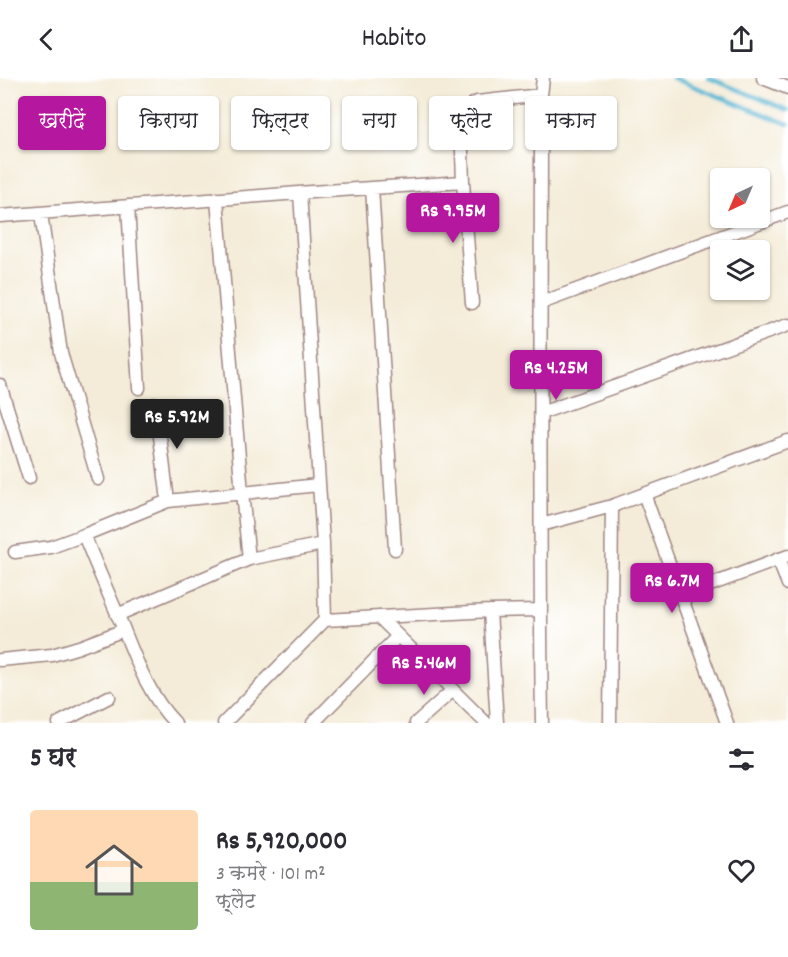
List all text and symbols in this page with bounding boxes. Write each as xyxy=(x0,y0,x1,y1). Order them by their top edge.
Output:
text: Habito xyxy=(361,20,427,59)
icon: back xyxy=(30,23,63,56)
icon: share xyxy=(725,23,758,56)
chip: खरीदें xyxy=(18,96,106,150)
chip: किराया xyxy=(118,96,219,150)
chip: फ़िल्टर xyxy=(231,96,330,150)
chip: नया xyxy=(342,96,417,150)
chip: फ़्लैट xyxy=(429,96,513,150)
chip: मकान xyxy=(525,96,617,150)
north arrow xyxy=(710,168,770,228)
map controls xyxy=(710,168,770,300)
pin: Rs 9.95M xyxy=(391,193,515,244)
text: Rs 9.95M xyxy=(420,198,486,226)
button: layers xyxy=(710,240,770,300)
pin: Rs 4.25M xyxy=(494,350,618,401)
text: Rs 4.25M xyxy=(524,355,588,383)
pin: Rs 5.92M xyxy=(115,399,239,450)
text: Rs 5.92M xyxy=(145,404,209,432)
pin: Rs 6.7M xyxy=(617,563,727,614)
text: Rs 6.7M xyxy=(644,568,700,596)
pin: Rs 5.46M xyxy=(362,645,486,696)
text: Rs 5.46M xyxy=(391,650,457,678)
text: 5 घर xyxy=(30,741,76,778)
icon: filters xyxy=(725,743,758,776)
text: Rs 5,920,000 xyxy=(216,824,347,861)
icon: home xyxy=(78,834,150,906)
icon: heart xyxy=(725,854,758,887)
text: 3 कमरे · 101 m² xyxy=(216,861,325,889)
text: फ़्लैट xyxy=(216,889,256,917)

